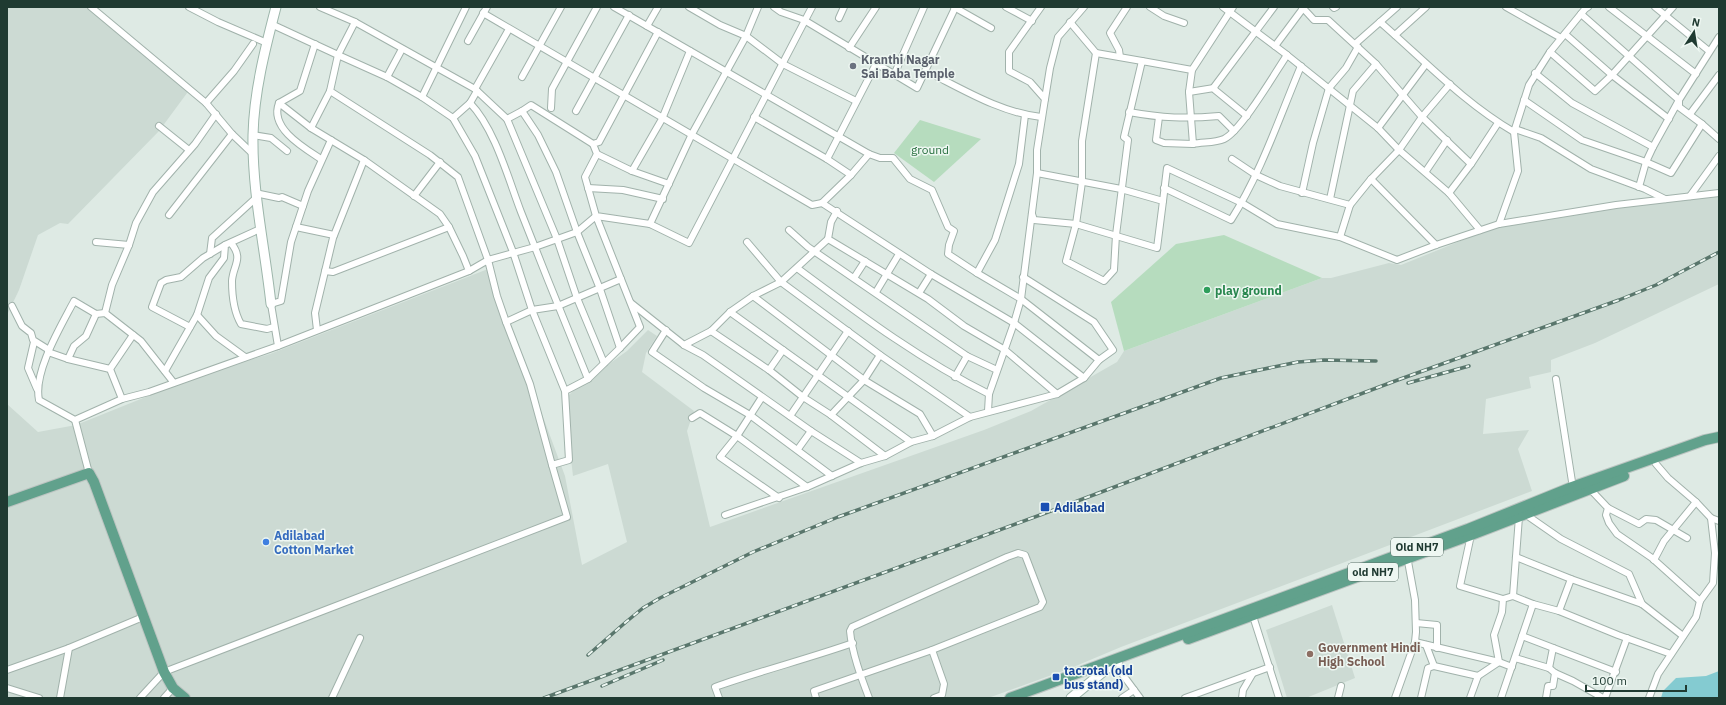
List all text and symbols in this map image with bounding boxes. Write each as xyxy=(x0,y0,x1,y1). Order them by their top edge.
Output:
north arrow xyxy=(1674,12,1714,52)
text: N xyxy=(1691,15,1701,30)
place label: Kranthi Nagar Sai Baba Temple xyxy=(861,52,955,81)
marker: Kranthi Nagar Sai Baba Temple xyxy=(848,61,858,71)
park label: ground xyxy=(911,142,949,157)
place label: play ground xyxy=(1215,283,1282,298)
marker: play ground xyxy=(1202,285,1212,295)
place label: Adilabad xyxy=(1054,500,1105,515)
marker: Adilabad xyxy=(1039,501,1051,513)
place label: Adilabad Cotton Market xyxy=(274,528,354,557)
marker: Adilabad Cotton Market xyxy=(261,537,271,547)
road number: Old NH7 xyxy=(1391,538,1443,556)
road number: old NH7 xyxy=(1348,563,1398,581)
place label: Government Hindi High School xyxy=(1318,640,1420,669)
marker: Government Hindi High School xyxy=(1305,649,1315,659)
place label: tacrotal (old bus stand) xyxy=(1064,663,1133,692)
scale bar xyxy=(1586,667,1686,693)
marker: tacrotal (old bus stand) xyxy=(1051,672,1061,682)
text: 100 m xyxy=(1592,673,1627,688)

